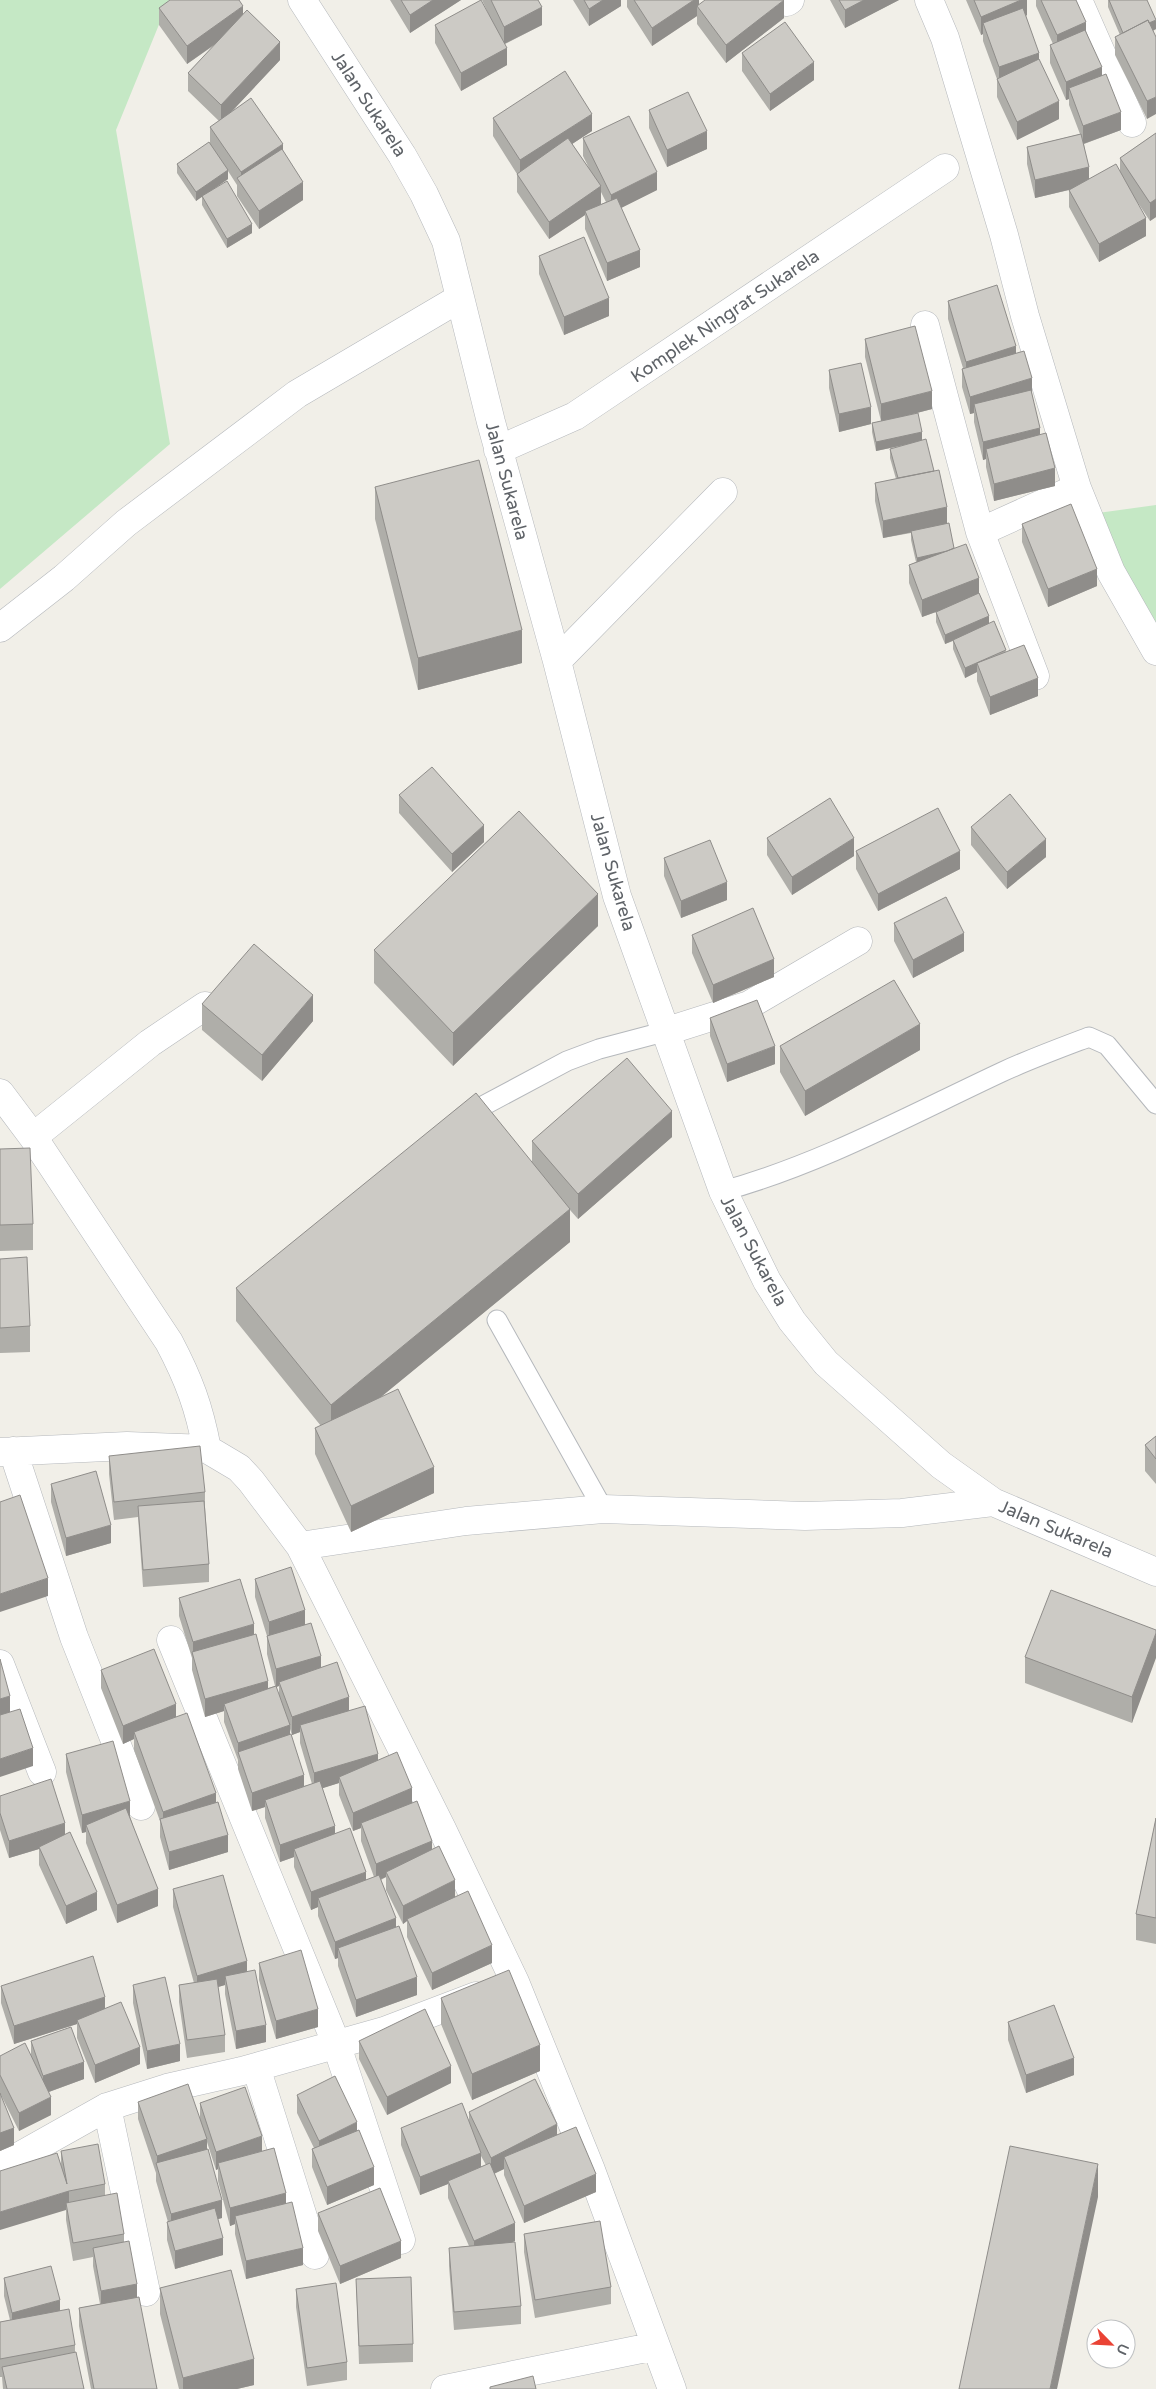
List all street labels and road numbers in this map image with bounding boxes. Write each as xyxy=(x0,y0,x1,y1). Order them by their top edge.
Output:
street label: Jalan Sukarela xyxy=(327,47,411,161)
street label: Komplek Ningrat Sukarela xyxy=(627,245,823,387)
street label: Jalan Sukarela xyxy=(481,419,533,543)
street label: Jalan Sukarela xyxy=(586,810,640,934)
street label: Jalan Sukarela xyxy=(716,1192,792,1310)
street label: Jalan Sukarela xyxy=(996,1495,1116,1563)

